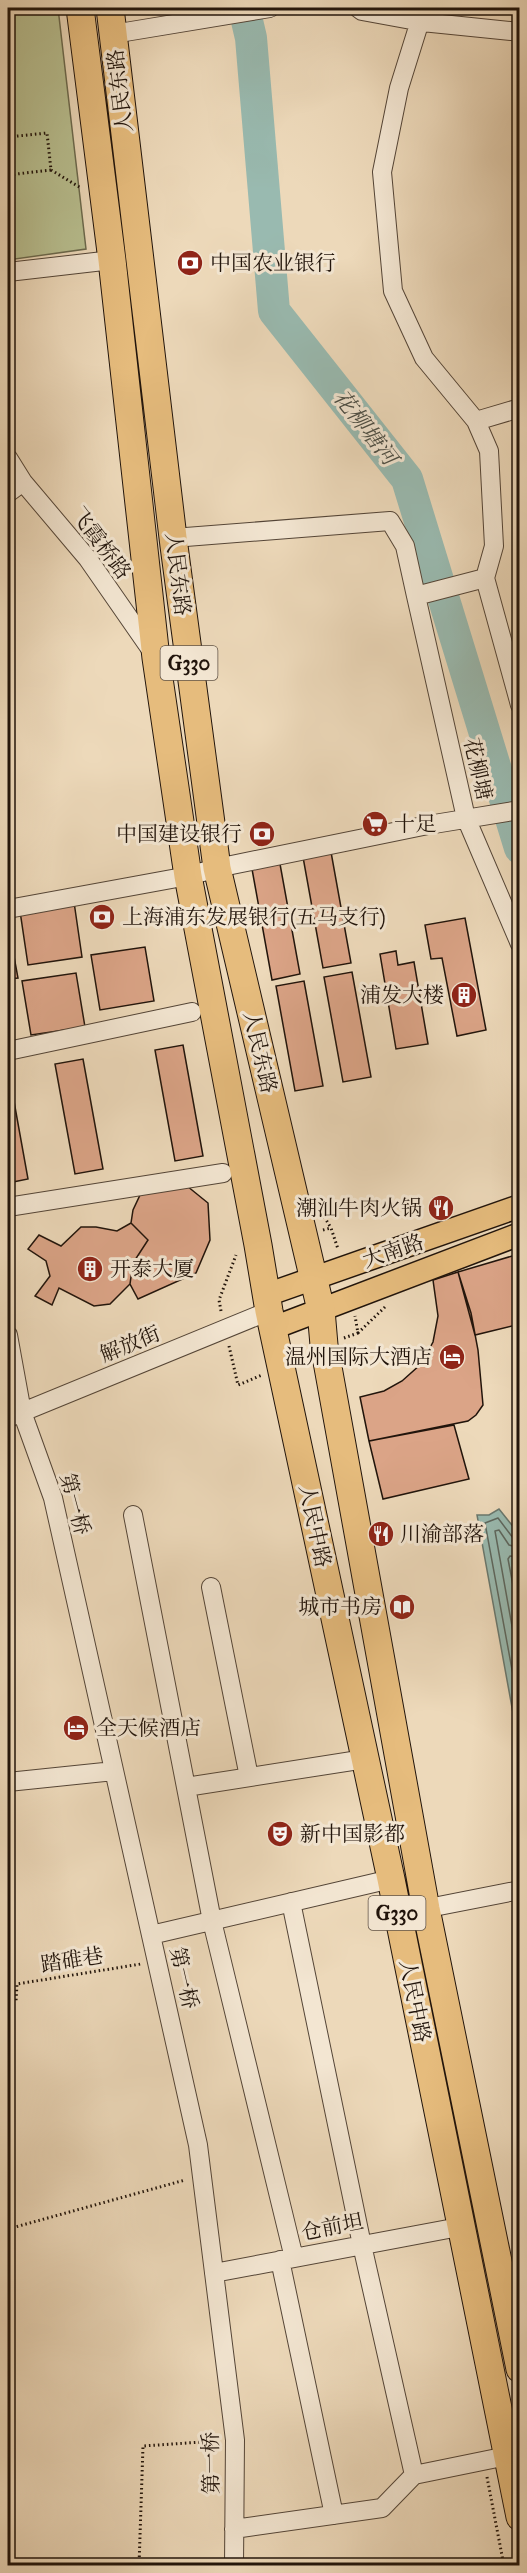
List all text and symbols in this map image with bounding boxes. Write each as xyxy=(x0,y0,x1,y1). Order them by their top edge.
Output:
street label: 人民东路 xyxy=(102,48,138,134)
bank icon: 中国农业银行 xyxy=(175,248,205,278)
place label: 中国农业银行 xyxy=(210,250,336,276)
water label: 花柳塘河 xyxy=(328,384,406,473)
street label: 飞霞桥路 xyxy=(65,502,137,584)
street label: 人民东路 xyxy=(160,531,196,617)
road number: G330 xyxy=(160,646,218,680)
street label: 花柳塘 xyxy=(458,735,498,803)
supermarket icon: 十足 xyxy=(360,809,390,839)
place label: 十足 xyxy=(394,811,436,837)
bank icon: 中国建设银行 xyxy=(247,819,277,849)
place label: 中国建设银行 xyxy=(116,821,242,847)
bank icon: 上海浦东发展银行(五马支行) xyxy=(87,902,117,932)
place label: 上海浦东发展银行(五马支行) xyxy=(122,904,386,930)
building icon: 浦发大楼 xyxy=(449,980,479,1010)
place label: 浦发大楼 xyxy=(360,982,444,1008)
street label: 人民东路 xyxy=(238,1008,282,1096)
restaurant icon: 潮汕牛肉火锅 xyxy=(426,1193,456,1223)
place label: 潮汕牛肉火锅 xyxy=(296,1195,422,1221)
street label: 大南路 xyxy=(359,1228,427,1274)
building icon: 开泰大厦 xyxy=(75,1254,105,1284)
place label: 开泰大厦 xyxy=(110,1256,194,1282)
street label: 解放街 xyxy=(96,1320,164,1368)
hotel icon: 温州国际大酒店 xyxy=(437,1342,467,1372)
place label: 温州国际大酒店 xyxy=(285,1344,432,1370)
street label: 第一桥 xyxy=(54,1470,96,1538)
street label: 人民中路 xyxy=(294,1482,336,1570)
restaurant icon: 川渝部落 xyxy=(366,1519,396,1549)
place label: 川渝部落 xyxy=(400,1521,484,1547)
library icon: 城市书房 xyxy=(387,1592,417,1622)
place label: 城市书房 xyxy=(298,1594,382,1620)
hotel icon: 全天候酒店 xyxy=(61,1713,91,1743)
place label: 全天候酒店 xyxy=(96,1715,201,1741)
theatre icon: 新中国影都 xyxy=(265,1819,295,1849)
place label: 新中国影都 xyxy=(300,1821,405,1847)
road number: G330 xyxy=(368,1896,426,1930)
street label: 踏碓巷 xyxy=(39,1942,105,1978)
street label: 第一桥 xyxy=(164,1944,204,2012)
street label: 人民中路 xyxy=(394,1957,436,2045)
street label: 仓前坦 xyxy=(299,2208,365,2246)
street label: 第一桥 xyxy=(197,2431,225,2495)

